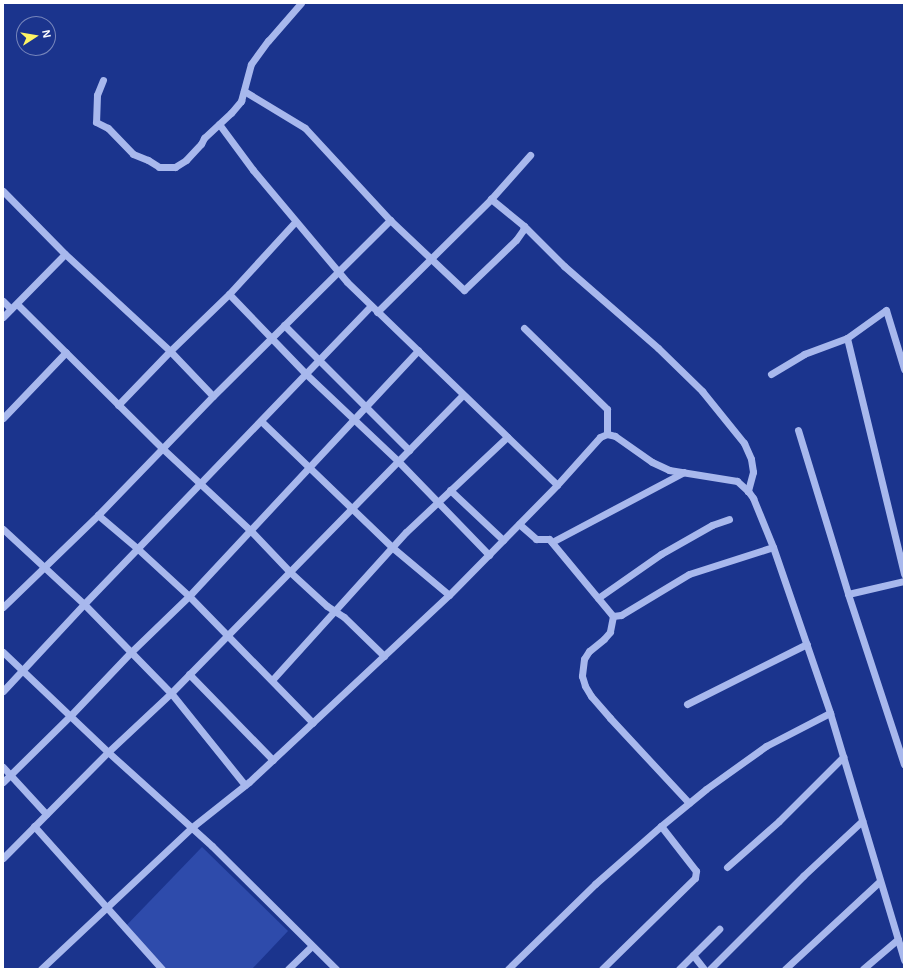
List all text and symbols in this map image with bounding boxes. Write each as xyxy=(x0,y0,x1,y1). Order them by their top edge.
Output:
north arrow xyxy=(16,16,56,56)
text: N xyxy=(40,29,53,39)

